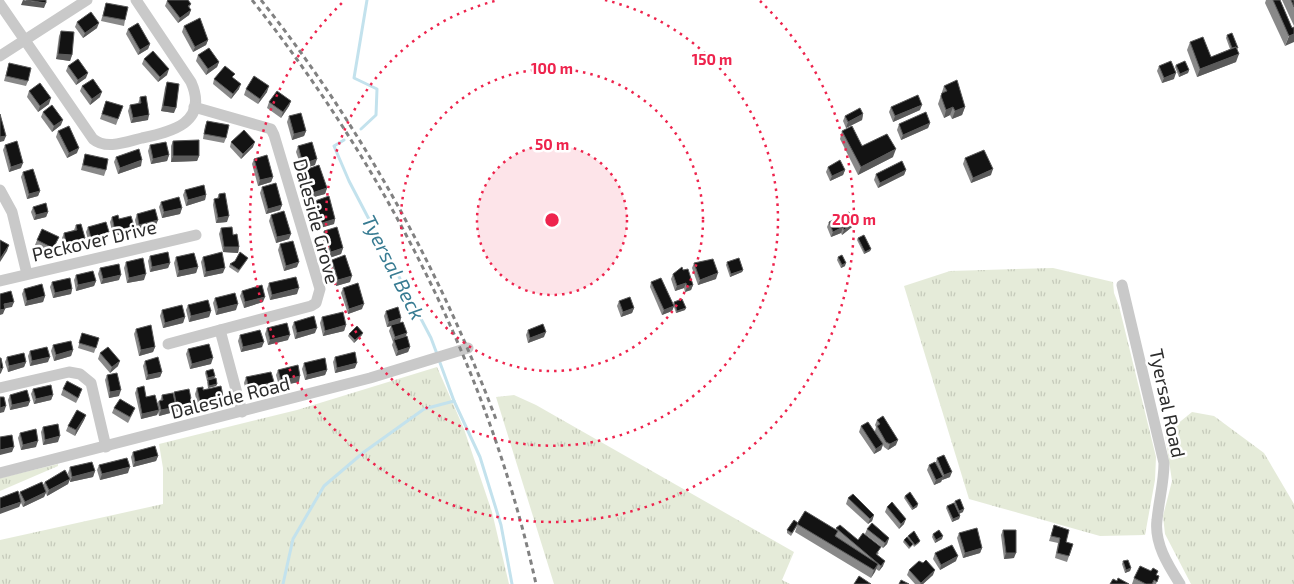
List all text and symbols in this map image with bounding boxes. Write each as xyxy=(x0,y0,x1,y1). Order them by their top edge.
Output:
text: 150 m xyxy=(692,50,732,68)
text: 100 m xyxy=(531,59,573,77)
text: 50 m xyxy=(535,135,569,153)
street label: Daleside Grove xyxy=(289,156,345,286)
text: 200 m xyxy=(832,210,876,228)
water label: Tyersal Beck xyxy=(356,211,431,324)
centre of rings xyxy=(543,211,561,229)
street label: Peckover Drive xyxy=(29,214,159,266)
street label: Tyersal Road xyxy=(1145,346,1191,460)
street label: Daleside Road xyxy=(168,371,292,423)

